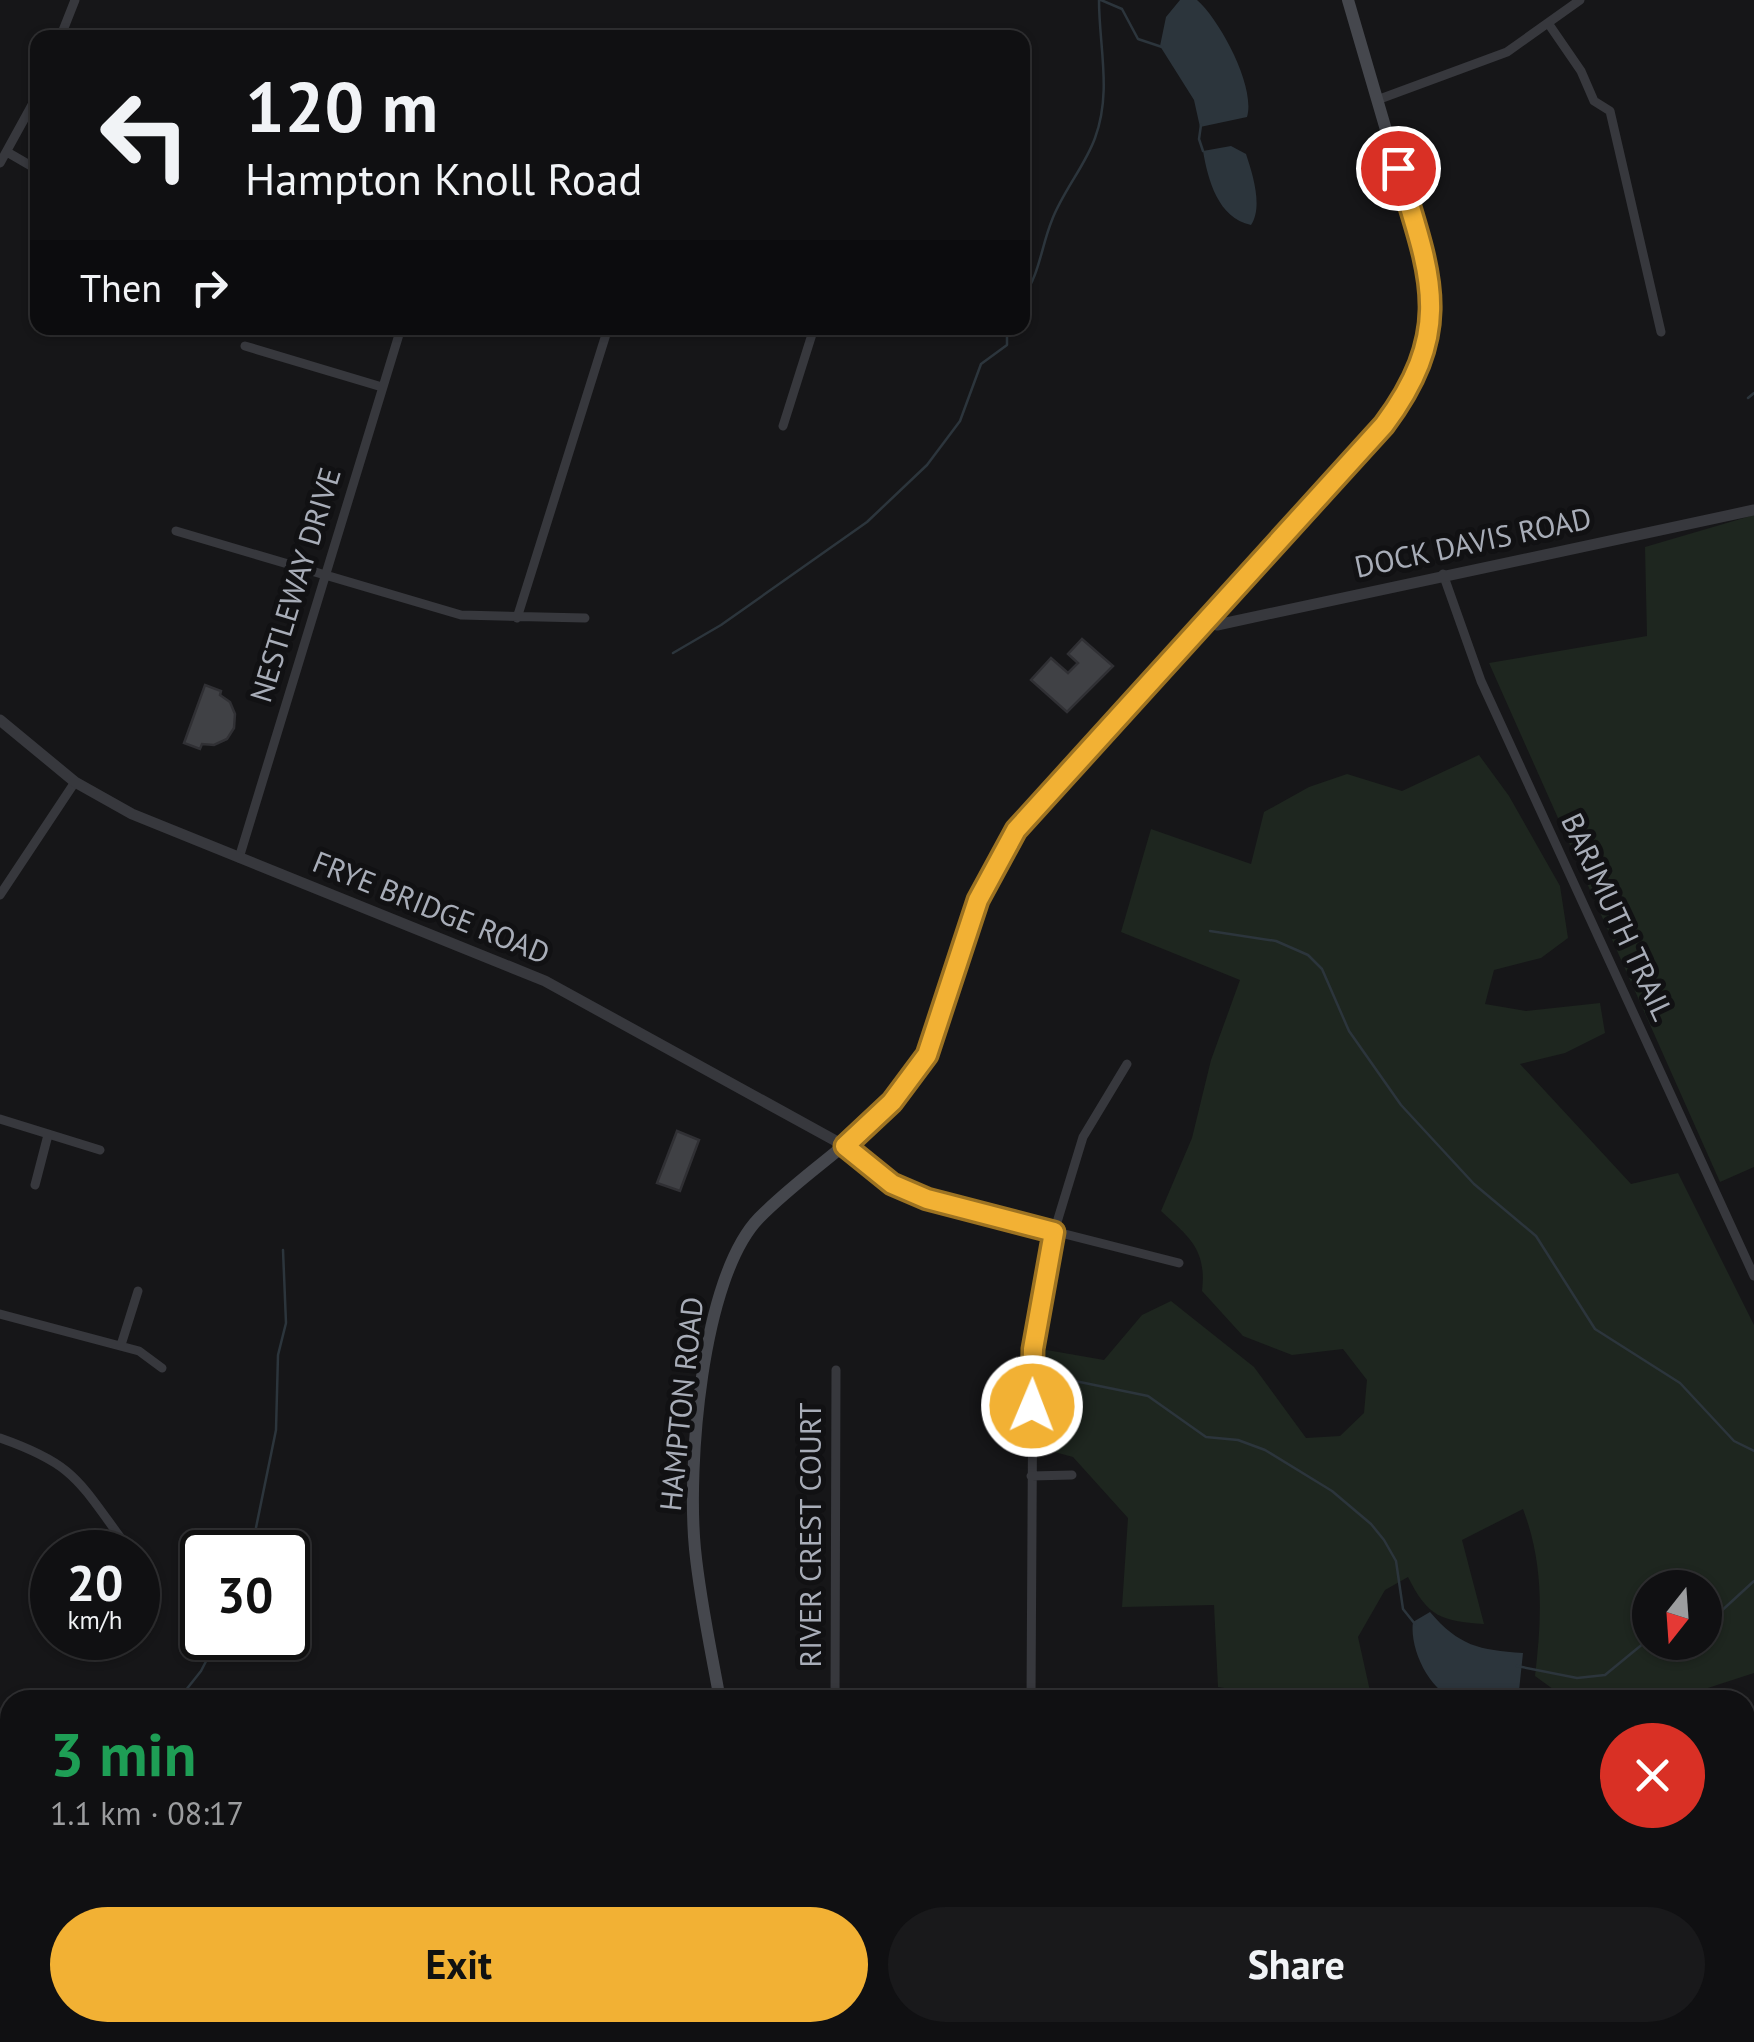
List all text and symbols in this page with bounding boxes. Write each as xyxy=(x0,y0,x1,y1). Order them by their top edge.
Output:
text: 120 m xyxy=(245,61,438,151)
icon: left xyxy=(80,70,210,200)
pin xyxy=(1356,126,1441,211)
icon: arrive xyxy=(1371,141,1426,196)
text: Hampton Knoll Road xyxy=(245,149,642,207)
icon: right xyxy=(182,260,237,315)
text: Then xyxy=(80,263,162,312)
street label: NESTLEWAY DRIVE xyxy=(240,463,349,707)
street label: DOCK DAVIS ROAD xyxy=(1351,497,1595,586)
street label: BARJMUTH TRAIL xyxy=(1553,806,1683,1026)
street label: FRYE BRIDGE ROAD xyxy=(307,841,556,972)
street label: HAMPTON ROAD xyxy=(650,1295,711,1513)
position arrow xyxy=(980,1354,1084,1458)
street label: RIVER CREST COURT xyxy=(790,1402,829,1668)
speed limit sign: 30 xyxy=(180,1530,310,1660)
text: 20 xyxy=(67,1550,123,1615)
north arrow xyxy=(1632,1570,1722,1660)
map controls xyxy=(1632,1570,1722,1660)
text: km/h xyxy=(68,1604,122,1636)
text: 3 min xyxy=(50,1715,196,1793)
button: close xyxy=(1600,1723,1705,1828)
text: 1.1 km · 08:17 xyxy=(50,1792,244,1834)
button: Exit xyxy=(50,1907,868,2022)
button: Share xyxy=(888,1907,1705,2022)

